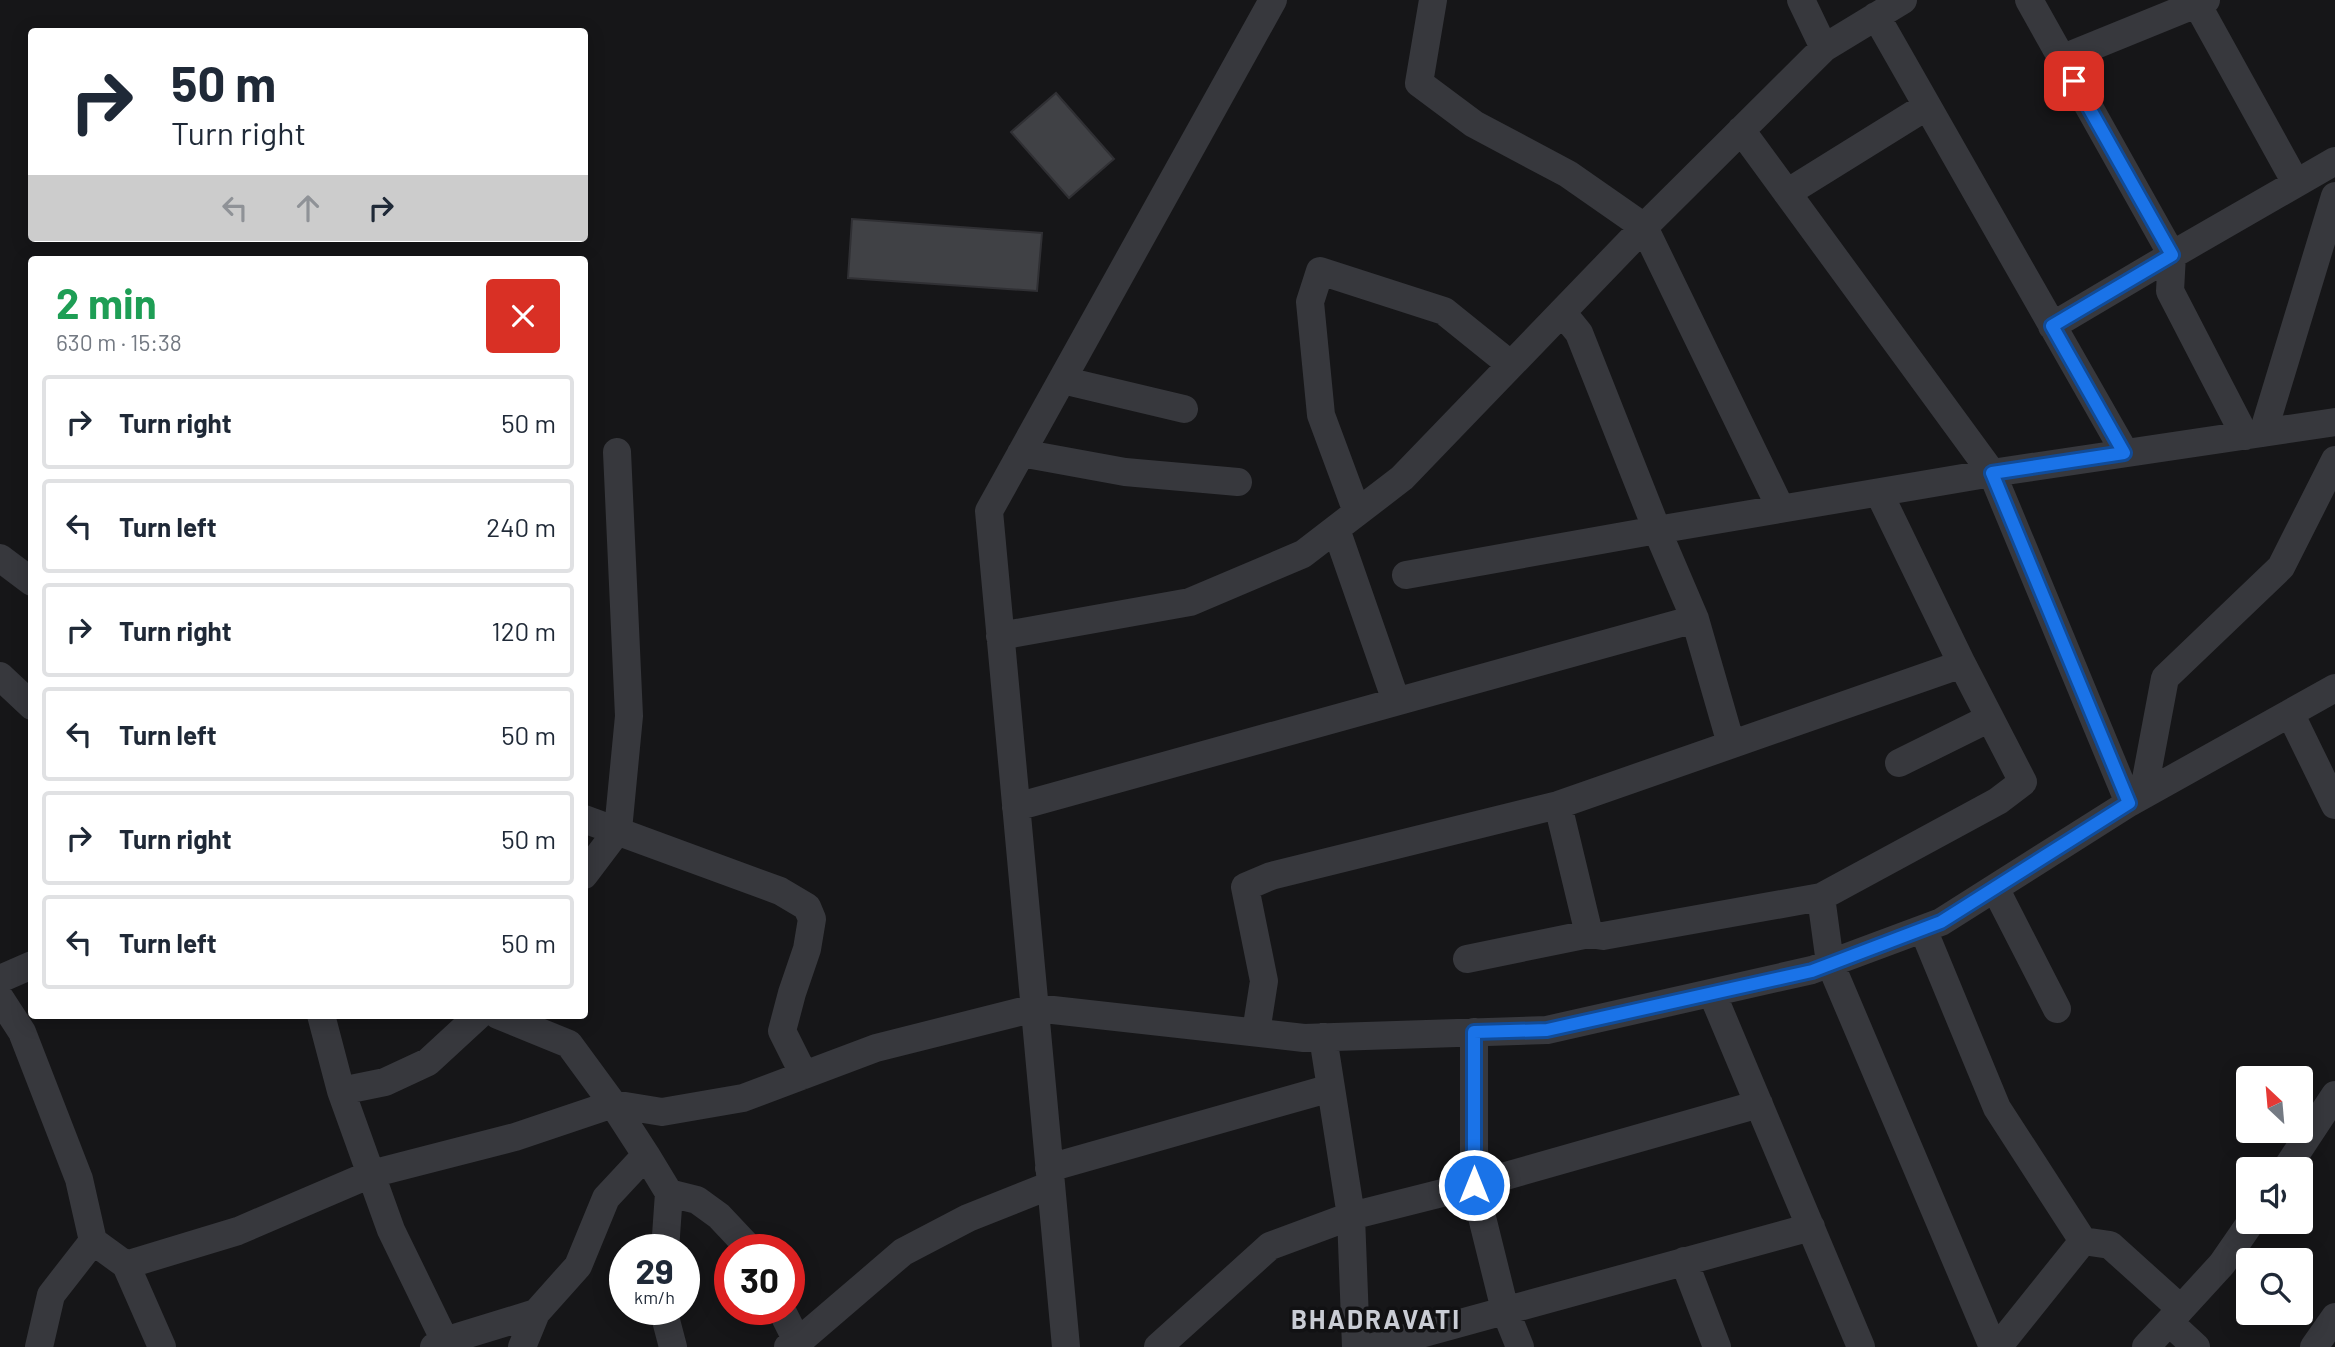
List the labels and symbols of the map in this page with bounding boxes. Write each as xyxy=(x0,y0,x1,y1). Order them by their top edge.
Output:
pin xyxy=(2044,51,2104,111)
north arrow xyxy=(2236,1066,2314,1143)
position arrow xyxy=(1437,1148,1511,1222)
speed limit sign: 30 xyxy=(714,1234,805,1325)
district label: BHADRAVATI xyxy=(1291,1303,1461,1334)

